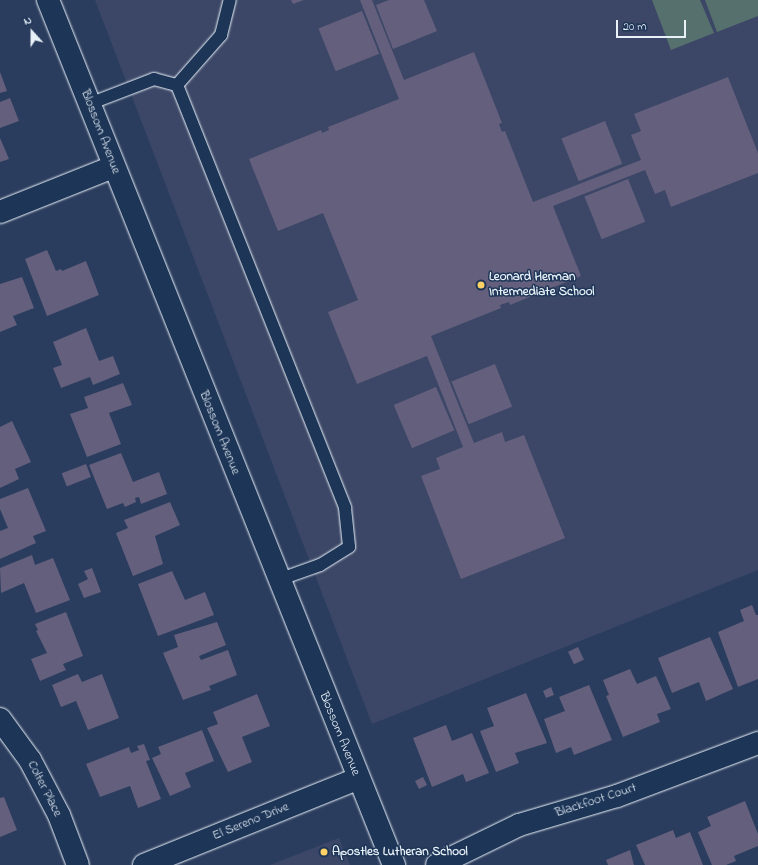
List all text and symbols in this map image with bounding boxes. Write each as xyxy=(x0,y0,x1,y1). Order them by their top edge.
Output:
north arrow xyxy=(12,12,52,52)
text: N xyxy=(21,12,34,30)
scale bar xyxy=(618,12,688,38)
text: 20 m xyxy=(623,18,646,36)
street label: Blossom Avenue xyxy=(77,88,123,176)
place label: Leonard Herman Intermediate School xyxy=(489,270,594,301)
marker: Leonard Herman Intermediate School xyxy=(476,280,486,290)
street label: Blossom Avenue xyxy=(195,389,243,477)
street label: Blossom Avenue xyxy=(315,690,363,778)
street label: Colter Place xyxy=(23,758,65,820)
street label: Blackfoot Court xyxy=(553,780,639,822)
street label: El Sereno Drive xyxy=(211,800,291,844)
place label: Apostles Lutheran School xyxy=(332,844,468,860)
marker: Apostles Lutheran School xyxy=(319,847,329,857)

